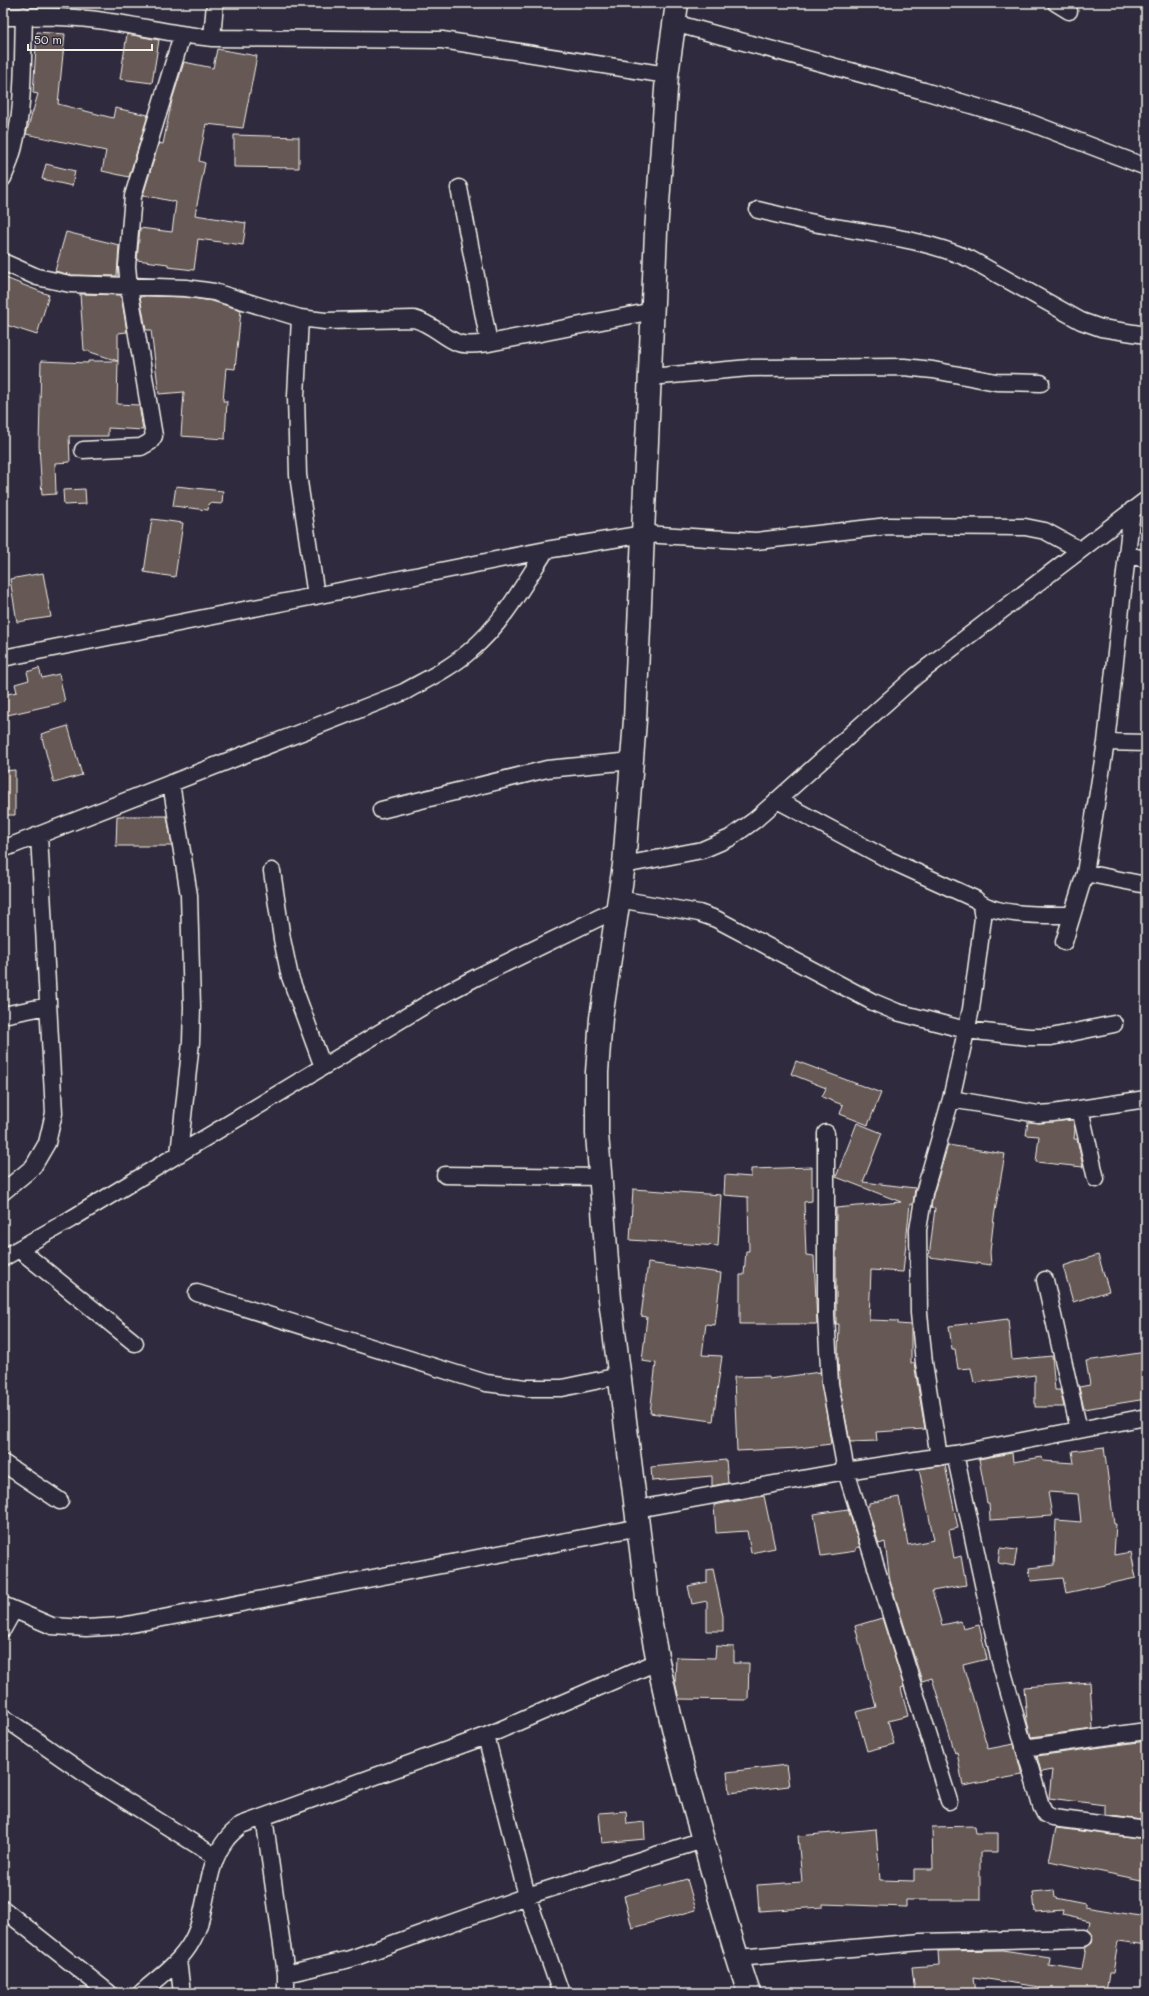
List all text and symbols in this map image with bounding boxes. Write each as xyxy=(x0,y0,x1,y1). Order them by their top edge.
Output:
scale bar xyxy=(28,26,152,52)
text: 50 m xyxy=(34,31,62,47)

